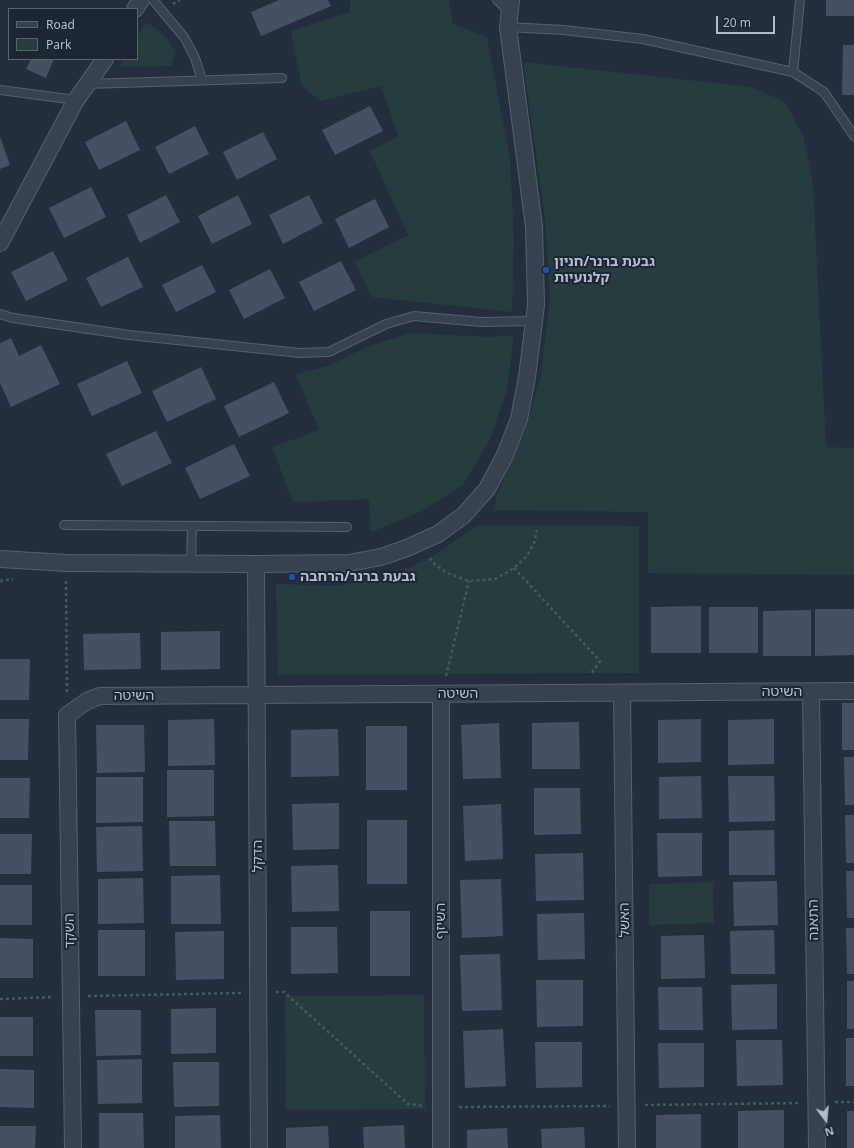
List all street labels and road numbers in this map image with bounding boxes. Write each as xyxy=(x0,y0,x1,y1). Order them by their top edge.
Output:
street label: השיטה xyxy=(762,684,802,700)
street label: השיטה xyxy=(438,686,478,702)
street label: השיטה xyxy=(114,688,154,704)
street label: הדקל xyxy=(250,840,266,872)
street label: התאנה xyxy=(805,899,823,941)
street label: האשל xyxy=(616,902,634,938)
street label: השיזף xyxy=(433,903,449,939)
street label: השקד xyxy=(61,913,79,949)

